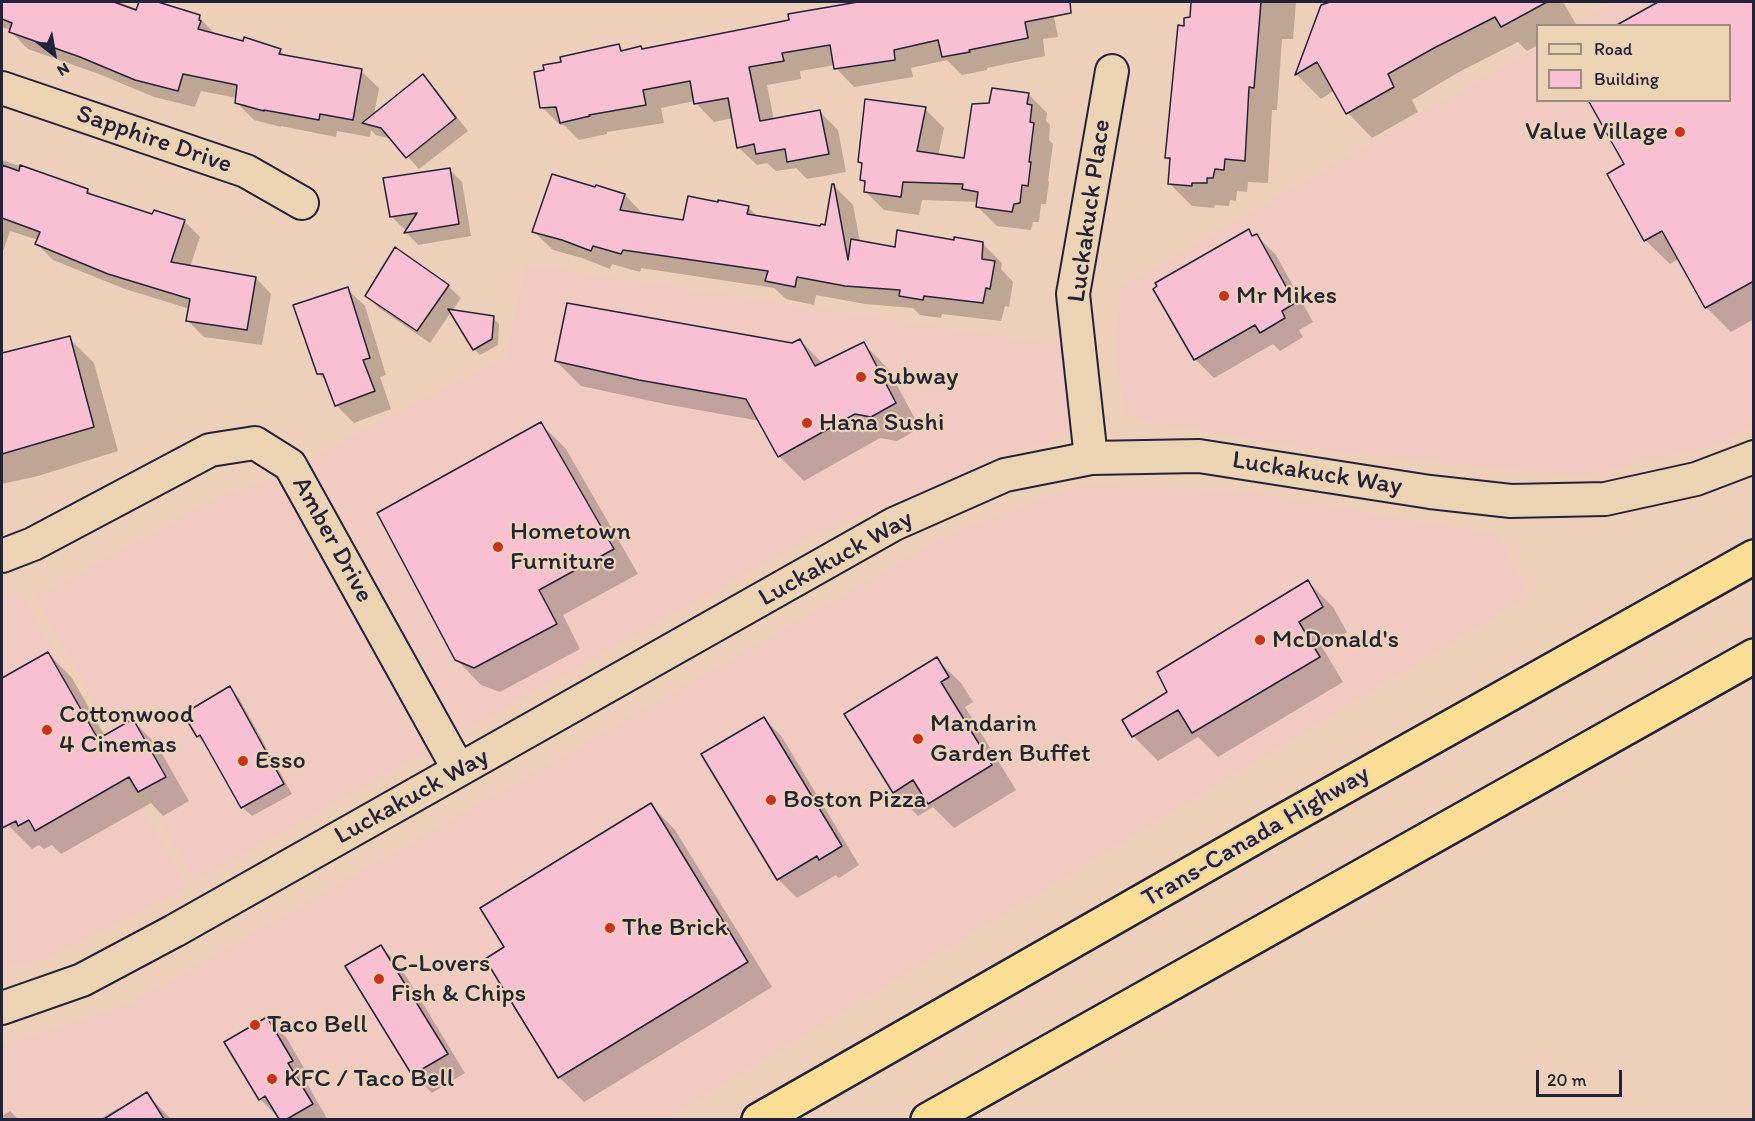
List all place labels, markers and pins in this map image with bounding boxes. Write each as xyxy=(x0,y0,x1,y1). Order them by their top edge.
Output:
place label: Value Village xyxy=(1525,116,1668,148)
marker: Value Village xyxy=(1673,125,1687,139)
place label: Mr Mikes xyxy=(1236,280,1337,312)
marker: Mr Mikes xyxy=(1217,289,1231,303)
place label: Subway xyxy=(873,361,958,393)
marker: Subway xyxy=(854,370,868,384)
place label: Hana Sushi xyxy=(819,407,944,439)
marker: Hana Sushi xyxy=(800,416,814,430)
place label: Hometown Furniture xyxy=(510,516,631,578)
marker: Hometown Furniture xyxy=(491,540,505,554)
place label: McDonald's xyxy=(1272,624,1399,656)
marker: McDonald's xyxy=(1253,633,1267,647)
place label: Cottonwood 4 Cinemas xyxy=(59,699,194,760)
place label: Mandarin Garden Buffet xyxy=(930,708,1091,770)
marker: Cottonwood 4 Cinemas xyxy=(40,723,54,737)
marker: Mandarin Garden Buffet xyxy=(911,732,925,746)
place label: Esso xyxy=(255,745,306,777)
marker: Esso xyxy=(236,754,250,768)
place label: Boston Pizza xyxy=(783,784,926,816)
marker: Boston Pizza xyxy=(764,793,778,807)
place label: The Brick xyxy=(622,912,728,944)
marker: The Brick xyxy=(603,921,617,935)
place label: C-Lovers Fish & Chips xyxy=(391,948,526,1010)
marker: C-Lovers Fish & Chips xyxy=(372,972,386,986)
place label: Taco Bell xyxy=(267,1009,368,1041)
marker: Taco Bell xyxy=(248,1018,262,1032)
place label: KFC / Taco Bell xyxy=(284,1063,454,1095)
marker: KFC / Taco Bell xyxy=(265,1072,279,1086)

